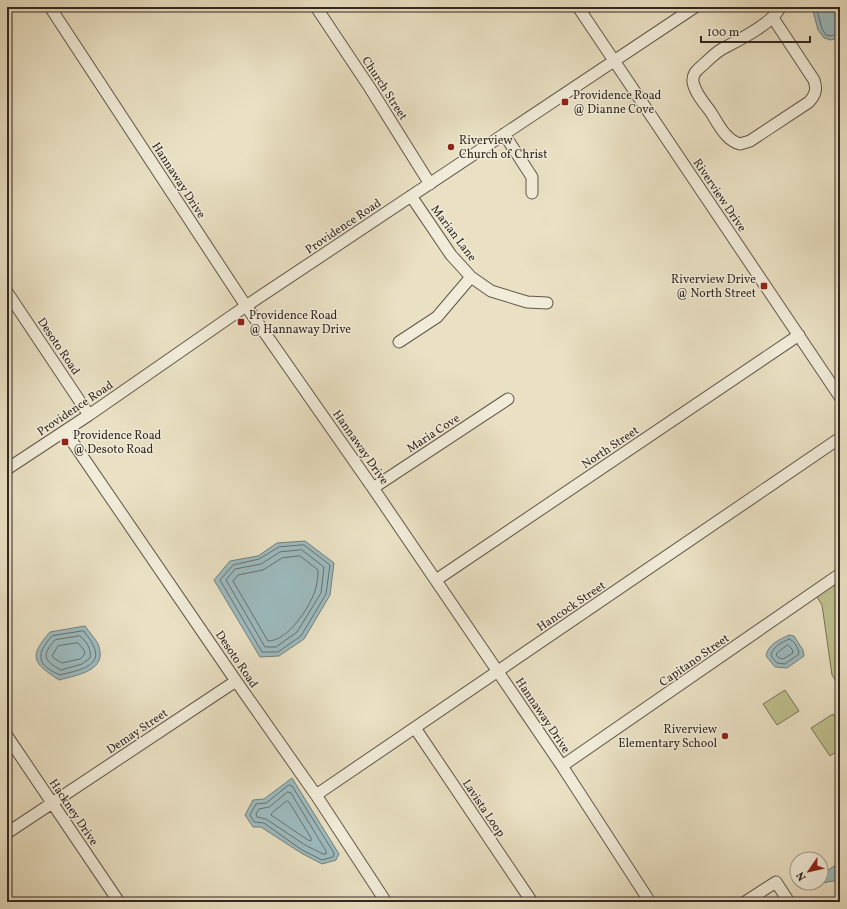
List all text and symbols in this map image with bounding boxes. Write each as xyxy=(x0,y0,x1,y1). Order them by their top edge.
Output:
scale bar xyxy=(701,18,810,44)
text: 100 m xyxy=(707,25,740,41)
street label: Church Street xyxy=(358,54,411,123)
place label: Providence Road @ Dianne Cove xyxy=(573,88,662,118)
marker: Providence Road @ Dianne Cove xyxy=(560,97,570,107)
place label: Riverview Church of Christ xyxy=(459,133,547,163)
street label: Hannaway Drive xyxy=(148,139,209,222)
marker: Riverview Church of Christ xyxy=(446,142,456,152)
street label: Riverview Drive xyxy=(689,156,750,235)
street label: Providence Road xyxy=(302,195,385,258)
street label: Marian Lane xyxy=(427,202,480,265)
place label: Riverview Drive @ North Street xyxy=(671,272,756,302)
marker: Riverview Drive @ North Street xyxy=(759,281,769,291)
place label: Providence Road @ Hannaway Drive xyxy=(249,308,351,338)
street label: Desoto Road xyxy=(33,315,83,379)
marker: Providence Road @ Hannaway Drive xyxy=(236,317,246,327)
street label: Providence Road xyxy=(34,377,117,440)
street label: Hannaway Drive xyxy=(328,407,392,488)
street label: Maria Cove xyxy=(404,411,463,457)
street label: North Street xyxy=(579,423,642,473)
place label: Providence Road @ Desoto Road xyxy=(73,428,162,458)
marker: Providence Road @ Desoto Road xyxy=(60,437,70,447)
street label: Hancock Street xyxy=(534,578,609,636)
street label: Desoto Road xyxy=(211,628,261,692)
street label: Capitano Street xyxy=(656,631,733,691)
street label: Hannaway Drive xyxy=(511,675,573,757)
street label: Demay Street xyxy=(104,705,171,758)
place label: Riverview Elementary School xyxy=(618,722,718,752)
marker: Riverview Elementary School xyxy=(720,731,730,741)
street label: Hackney Drive xyxy=(45,776,102,849)
street label: Lavista Loop xyxy=(458,777,508,841)
north arrow xyxy=(789,851,829,891)
text: N xyxy=(793,868,810,883)

